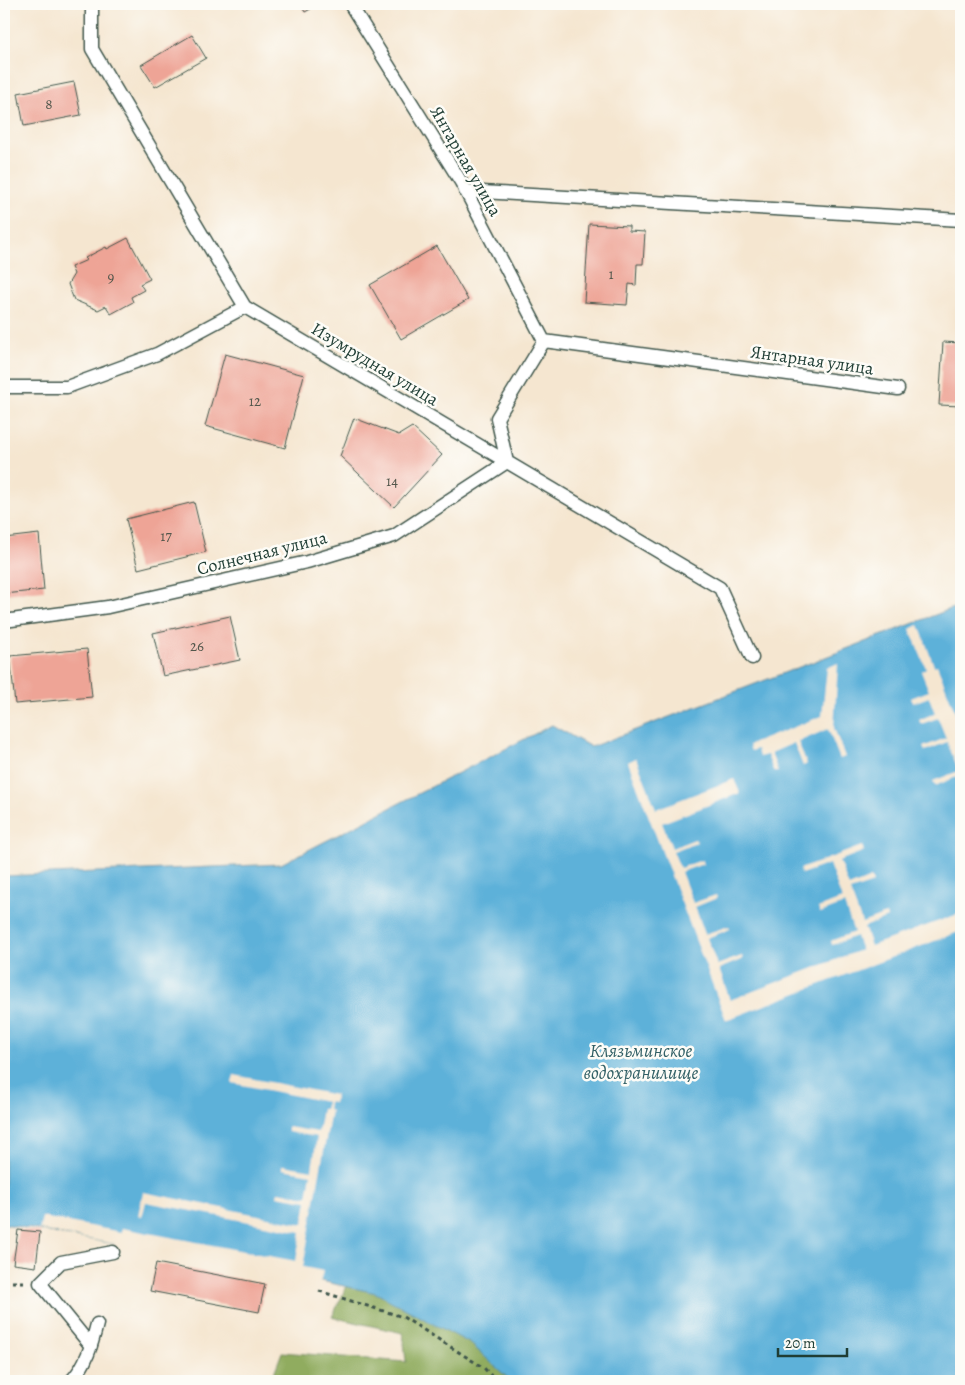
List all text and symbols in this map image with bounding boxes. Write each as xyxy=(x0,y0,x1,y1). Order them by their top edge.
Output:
house number: 8 xyxy=(45,94,53,114)
street label: Янтарная улица xyxy=(425,101,508,221)
house number: 1 xyxy=(608,264,614,284)
house number: 9 xyxy=(108,267,115,287)
street label: Изумрудная улица xyxy=(307,316,444,412)
street label: Янтарная улица xyxy=(749,339,876,381)
house number: 12 xyxy=(249,391,261,411)
house number: 14 xyxy=(386,471,398,491)
street label: Солнечная улица xyxy=(194,525,330,581)
house number: 17 xyxy=(160,526,172,546)
house number: 26 xyxy=(190,636,204,656)
water label: Клязьминское водохранилище xyxy=(584,1038,698,1086)
scale bar xyxy=(778,1325,846,1357)
text: 20 m xyxy=(785,1333,816,1353)

